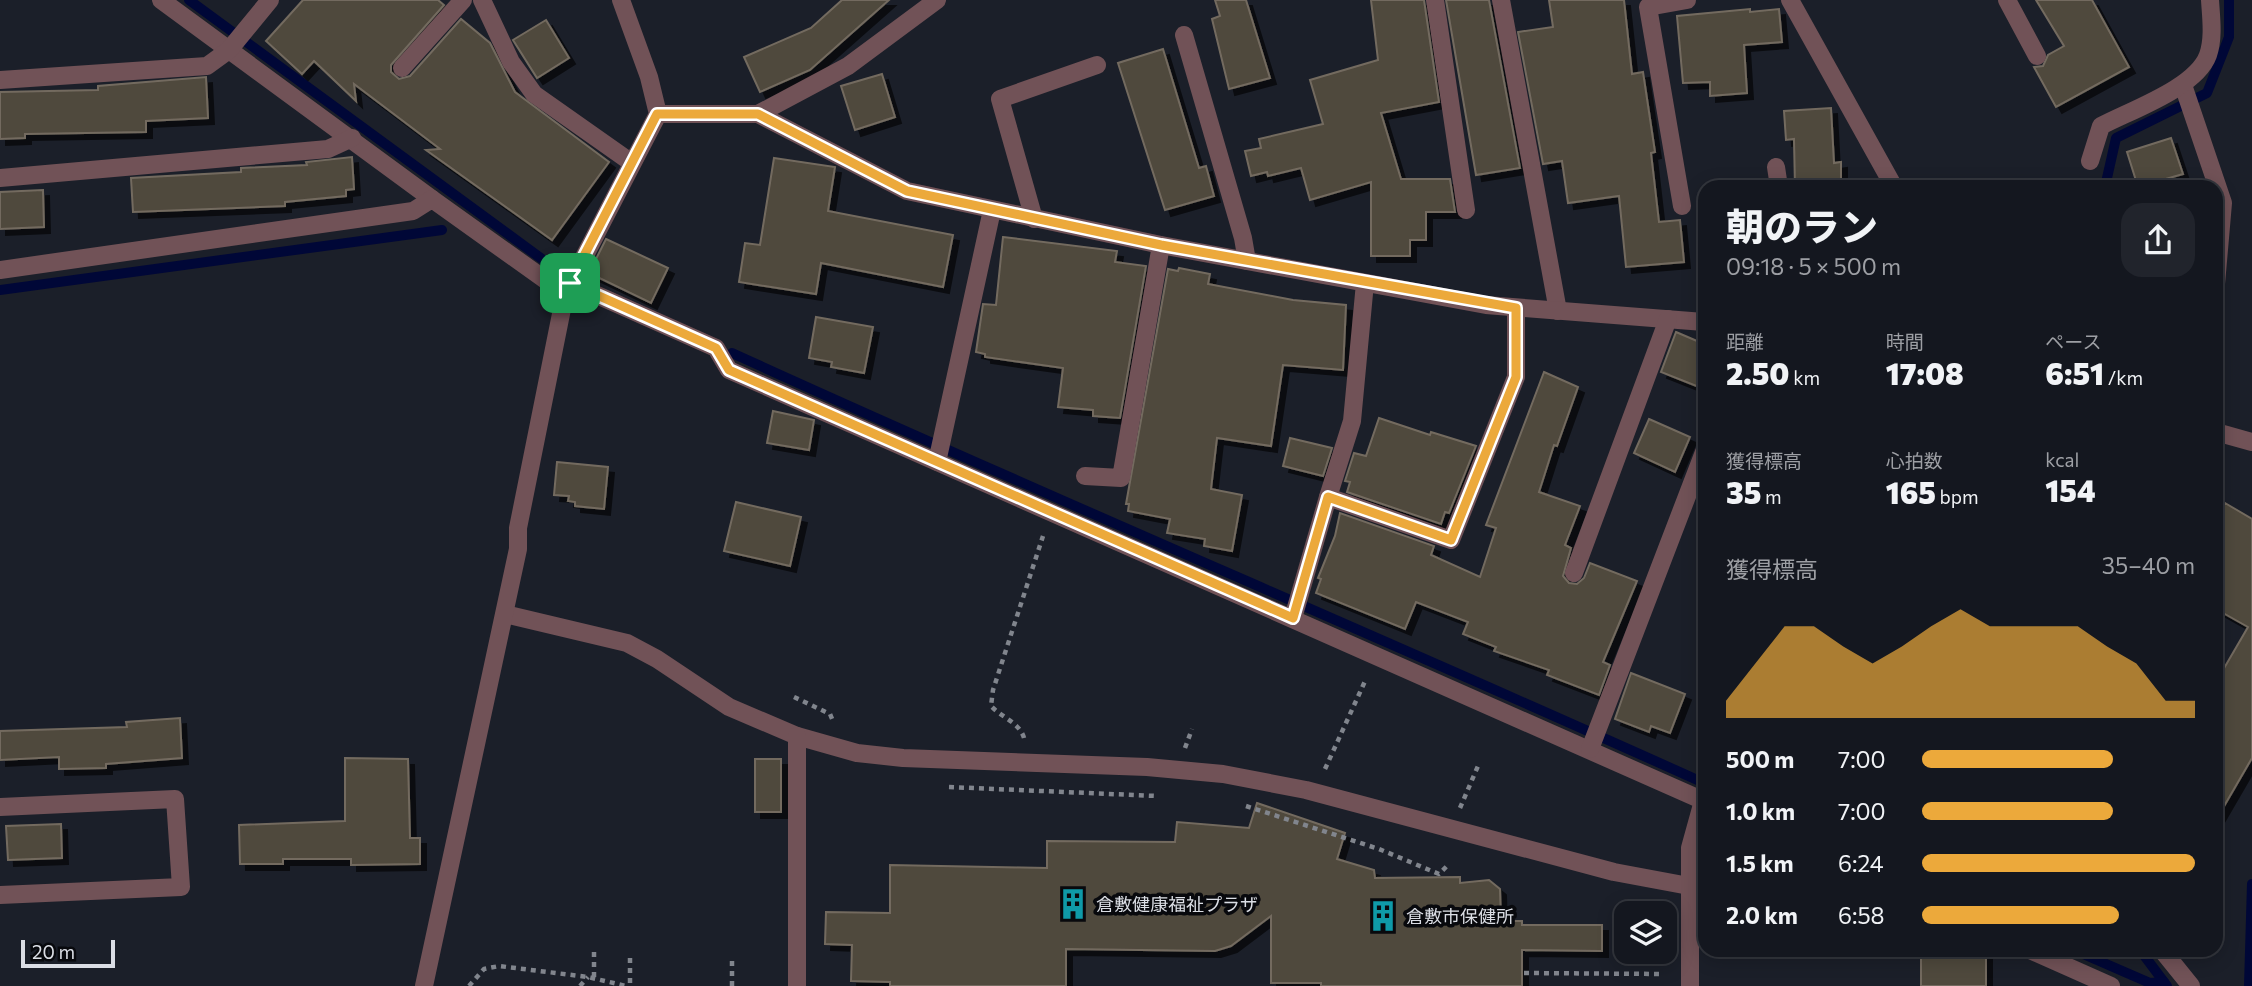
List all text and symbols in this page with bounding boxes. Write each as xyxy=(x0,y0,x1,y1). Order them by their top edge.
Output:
text: 朝のラン xyxy=(1726,202,1878,249)
button: share xyxy=(2121,203,2195,277)
text: 09:18 · 5 × 500 m xyxy=(1726,252,1901,280)
pin xyxy=(540,253,600,313)
icon: arrive xyxy=(551,264,589,302)
text: 距離 xyxy=(1726,330,1764,353)
text: 時間 xyxy=(1886,330,1924,353)
text: ペース xyxy=(2045,330,2101,353)
text: 2.50 xyxy=(1726,354,1790,391)
text: 17:08 xyxy=(1886,354,1964,391)
text: 6:51 xyxy=(2045,354,2104,391)
text: km xyxy=(1790,366,1820,389)
text: /km xyxy=(2104,366,2143,389)
text: kcal xyxy=(2045,448,2079,471)
text: 獲得標高 xyxy=(1726,449,1802,472)
text: 心拍数 xyxy=(1886,449,1943,472)
text: 154 xyxy=(2045,471,2096,508)
text: 35 xyxy=(1726,473,1761,510)
text: 165 xyxy=(1886,473,1936,510)
text: m xyxy=(1761,485,1782,508)
text: bpm xyxy=(1936,485,1979,508)
text: 35–40 m xyxy=(2102,551,2195,579)
text: 獲得標高 xyxy=(1726,555,1818,583)
text: 500 m xyxy=(1726,745,1794,773)
text: 7:00 xyxy=(1838,745,1886,773)
text: 1.0 km xyxy=(1726,797,1795,825)
text: 7:00 xyxy=(1838,797,1886,825)
text: 1.5 km xyxy=(1726,849,1794,877)
text: 6:24 xyxy=(1838,849,1884,877)
building icon: 倉敷健康福祉プラザ xyxy=(1056,887,1090,921)
place label: 倉敷健康福祉プラザ xyxy=(1096,893,1258,915)
building icon: 倉敷市保健所 xyxy=(1366,899,1400,933)
map controls xyxy=(1614,901,1677,964)
button: layers xyxy=(1614,901,1677,964)
text: 2.0 km xyxy=(1726,901,1798,929)
text: 6:58 xyxy=(1838,901,1885,929)
place label: 倉敷市保健所 xyxy=(1406,905,1514,927)
scale bar xyxy=(21,937,116,969)
text: 20 m xyxy=(32,940,75,963)

